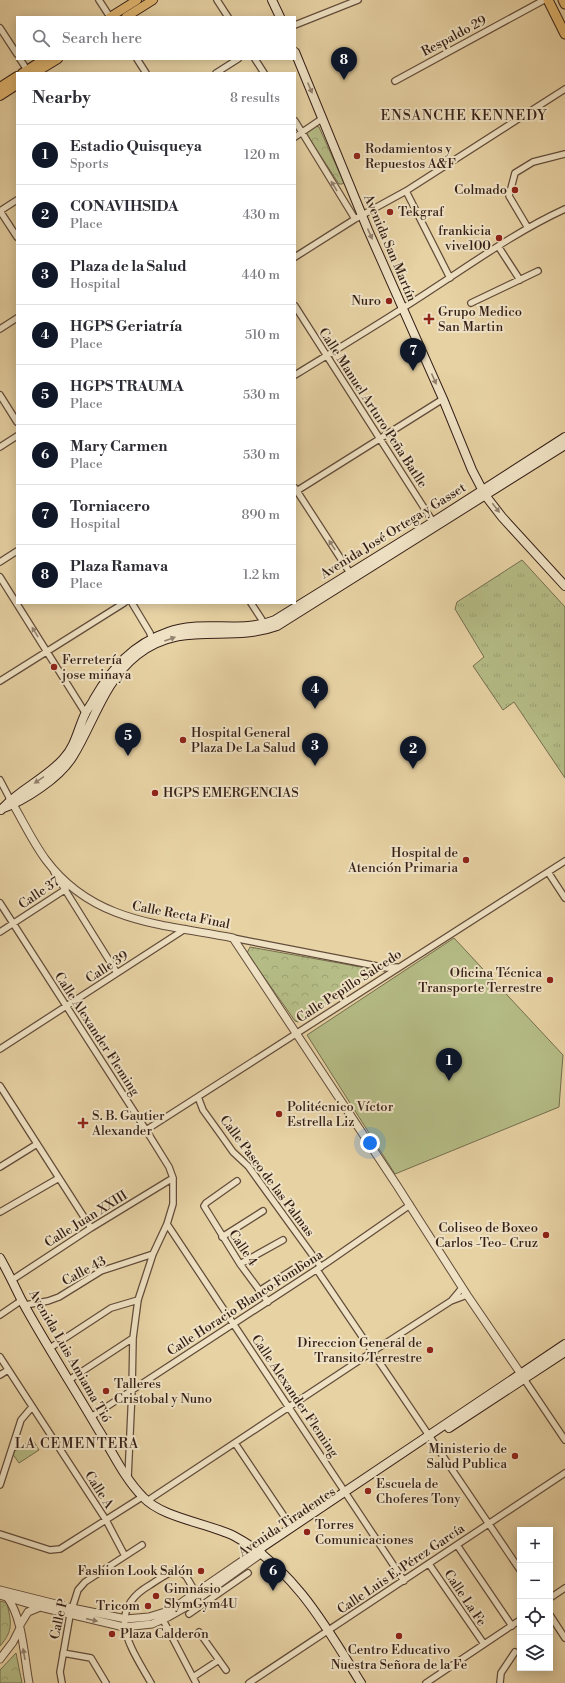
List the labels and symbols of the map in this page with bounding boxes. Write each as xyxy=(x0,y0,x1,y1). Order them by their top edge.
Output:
street label: Respaldo 29 xyxy=(419,12,490,60)
pin: 8 xyxy=(331,47,357,80)
one-way arrow xyxy=(308,83,314,95)
district label: ENSANCHE KENNEDY xyxy=(381,107,547,125)
place label: Rodamientos y Repuestos A&F xyxy=(365,141,456,172)
marker: Rodamientos y Repuestos A&F xyxy=(352,151,362,161)
one-way arrow xyxy=(331,180,338,192)
place label: Colmado xyxy=(454,182,507,198)
marker: Colmado xyxy=(510,185,520,195)
street label: Avenida San Martín xyxy=(360,191,420,304)
place label: Tekgraf xyxy=(398,204,445,220)
marker: Tekgraf xyxy=(385,207,395,217)
place label: frankicia vive100 xyxy=(438,223,491,254)
one-way arrow xyxy=(367,229,373,240)
marker: frankicia vive100 xyxy=(494,233,504,243)
place label: Nuro xyxy=(351,293,381,309)
marker: Nuro xyxy=(384,296,394,306)
place label: Grupo Medico San Martin xyxy=(438,304,522,335)
marker: Grupo Medico San Martin xyxy=(423,313,435,325)
street label: Calle Manuel Arturo Peña Batlle xyxy=(315,325,431,491)
pin: 7 xyxy=(400,338,426,371)
one-way arrow xyxy=(431,373,437,384)
street label: Avenida José Ortega y Gasset xyxy=(316,479,469,583)
one-way arrow xyxy=(492,503,500,514)
one-way arrow xyxy=(328,540,336,550)
one-way arrow xyxy=(31,627,39,637)
one-way arrow xyxy=(164,635,176,641)
place label: Ferretería jose minaya xyxy=(61,652,132,683)
marker: Ferretería jose minaya xyxy=(49,662,59,672)
pin: 4 xyxy=(302,676,328,709)
pin: 5 xyxy=(115,723,141,756)
place label: Hospital General Plaza De La Salud xyxy=(191,725,296,756)
pin: 3 xyxy=(302,733,328,766)
marker: Hospital General Plaza De La Salud xyxy=(178,735,188,745)
pin: 2 xyxy=(400,736,426,769)
one-way arrow xyxy=(33,776,44,784)
place label: HGPS EMERGENCIAS xyxy=(163,785,299,801)
marker: HGPS EMERGENCIAS xyxy=(150,788,160,798)
place label: Hospital de Atención Primaria xyxy=(347,845,458,876)
marker: Hospital de Atención Primaria xyxy=(461,855,471,865)
street label: Calle 37 xyxy=(15,873,63,912)
street label: Calle Recta Final xyxy=(131,898,231,932)
street label: Calle Pepillo Salcedo xyxy=(293,946,405,1026)
street label: Calle 39 xyxy=(83,947,131,987)
place label: Oficina Técnica Transporte Terrestre xyxy=(418,965,542,996)
street label: Calle Alexander Fleming xyxy=(51,969,143,1099)
marker: Oficina Técnica Transporte Terrestre xyxy=(545,975,555,985)
pin: 1 xyxy=(436,1048,462,1081)
place label: Politécnico Víctor Estrella Liz xyxy=(287,1099,394,1130)
place label: S. B. Gautier Alexander xyxy=(91,1108,165,1139)
marker: Politécnico Víctor Estrella Liz xyxy=(274,1109,284,1119)
street label: Calle Paseo de las Palmas xyxy=(216,1112,318,1240)
marker: S. B. Gautier Alexander xyxy=(77,1117,89,1129)
your location xyxy=(360,1133,380,1153)
street label: Calle Juan XXIII xyxy=(42,1187,130,1251)
place label: Coliseo de Boxeo Carlos -Teo- Cruz xyxy=(435,1220,538,1251)
street label: Calle 4 xyxy=(225,1227,261,1269)
marker: Coliseo de Boxeo Carlos -Teo- Cruz xyxy=(541,1230,551,1240)
street label: Calle Horacio Blanco Fombona xyxy=(164,1246,326,1359)
street label: Calle 43 xyxy=(59,1253,109,1289)
street label: Avenida Luis Amiama Tió xyxy=(25,1286,115,1425)
street label: Calle Alexander Fleming xyxy=(248,1332,342,1460)
place label: Direccion General de Transito Terrestre xyxy=(297,1335,422,1366)
marker: Direccion General de Transito Terrestre xyxy=(425,1345,435,1355)
place label: Talleres Cristobal y Nuno xyxy=(114,1376,212,1407)
marker: Talleres Cristobal y Nuno xyxy=(101,1386,111,1396)
district label: LA CEMENTERA xyxy=(15,1435,139,1453)
place label: Ministerio de Salud Publica xyxy=(427,1441,507,1472)
marker: Ministerio de Salud Publica xyxy=(510,1451,520,1461)
street label: Calle A xyxy=(81,1468,118,1513)
place label: Escuela de Choferes Tony xyxy=(376,1476,461,1507)
street label: Avenida Tiradentes xyxy=(235,1483,339,1561)
marker: Escuela de Choferes Tony xyxy=(363,1486,373,1496)
place label: Torres Comunicaciones xyxy=(315,1517,414,1548)
street label: Calle Luis E. Pérez García xyxy=(334,1520,468,1618)
marker: Torres Comunicaciones xyxy=(302,1527,312,1537)
pin: 6 xyxy=(260,1558,286,1591)
place label: Fashion Look Salón xyxy=(78,1563,193,1579)
marker: Fashion Look Salón xyxy=(196,1566,206,1576)
street label: Calle La Fe xyxy=(440,1567,490,1630)
place label: Gimnásio SlymGym4U xyxy=(164,1581,238,1612)
marker: Gimnásio SlymGym4U xyxy=(151,1591,161,1601)
street label: Calle P xyxy=(47,1597,71,1641)
place label: Tricom xyxy=(96,1598,141,1614)
marker: Tricom xyxy=(143,1601,153,1611)
one-way arrow xyxy=(86,1617,98,1623)
place label: Plaza Calderon xyxy=(120,1626,209,1642)
marker: Plaza Calderon xyxy=(107,1629,117,1639)
marker: Centro Educativo Nuestra Señora de la Fe xyxy=(394,1631,404,1641)
place label: Centro Educativo Nuestra Señora de la Fe xyxy=(331,1642,468,1673)
one-way arrow xyxy=(21,1648,27,1660)

